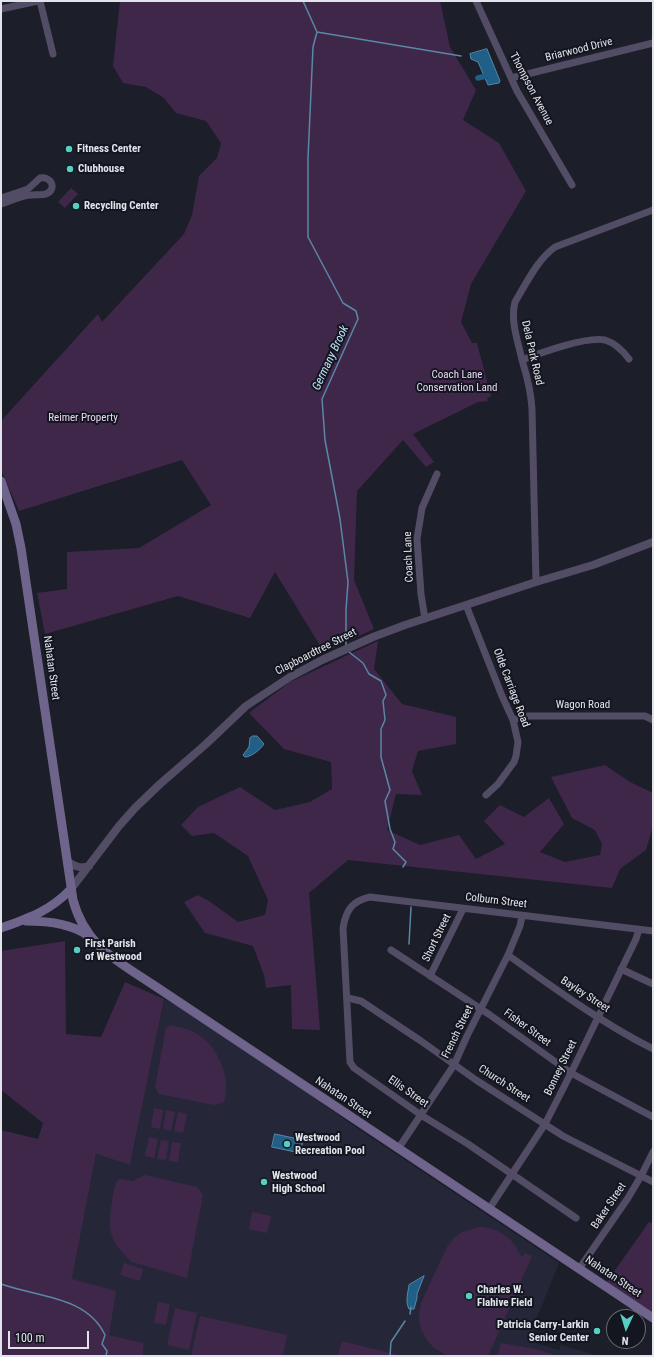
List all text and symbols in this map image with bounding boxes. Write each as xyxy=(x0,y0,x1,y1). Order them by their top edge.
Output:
street label: Briarwood Drive xyxy=(544,35,614,65)
street label: Thompson Avenue xyxy=(506,50,556,128)
place label: Fitness Center xyxy=(77,142,141,156)
marker: Fitness Center xyxy=(64,144,74,154)
place label: Clubhouse xyxy=(78,162,124,176)
marker: Clubhouse xyxy=(65,164,75,174)
place label: Recycling Center xyxy=(84,199,159,213)
marker: Recycling Center xyxy=(71,201,81,211)
street label: Dela Park Road xyxy=(518,319,546,387)
water label: Germany Brook xyxy=(310,323,352,393)
park label: Coach Lane Conservation Land xyxy=(416,368,498,394)
park label: Reimer Property xyxy=(48,411,118,425)
street label: Coach Lane xyxy=(402,531,416,583)
street label: Clapboardtree Street xyxy=(273,626,359,678)
street label: Nahatan Street xyxy=(40,635,62,701)
street label: Olde Carriage Road xyxy=(490,647,532,729)
street label: Wagon Road xyxy=(556,698,610,712)
street label: Colburn Street xyxy=(464,891,528,911)
street label: Short Street xyxy=(420,912,454,964)
place label: First Parish of Westwood xyxy=(85,937,142,963)
marker: First Parish of Westwood xyxy=(72,945,82,955)
street label: Bayley Street xyxy=(558,974,612,1016)
street label: French Street xyxy=(439,1003,477,1061)
street label: Fisher Street xyxy=(501,1007,553,1049)
street label: Bonney Street xyxy=(542,1038,580,1098)
street label: Church Street xyxy=(476,1062,532,1106)
street label: Ellis Street xyxy=(385,1073,431,1111)
street label: Nahatan Street xyxy=(312,1074,374,1122)
place label: Westwood Recreation Pool xyxy=(295,1131,365,1157)
marker: Westwood Recreation Pool xyxy=(282,1139,292,1149)
place label: Westwood High School xyxy=(272,1169,325,1195)
marker: Westwood High School xyxy=(259,1177,269,1187)
street label: Baker Street xyxy=(589,1180,629,1232)
street label: Nahatan Street xyxy=(582,1253,644,1301)
place label: Charles W. Flahive Field xyxy=(477,1283,533,1309)
marker: Charles W. Flahive Field xyxy=(464,1291,474,1301)
north arrow xyxy=(606,1309,646,1349)
place label: Patricia Carry-Larkin Senior Center xyxy=(497,1318,589,1344)
scale bar xyxy=(10,1323,91,1349)
marker: Patricia Carry-Larkin Senior Center xyxy=(592,1326,602,1336)
text: 100 m xyxy=(15,1331,45,1345)
text: N xyxy=(621,1334,629,1347)

